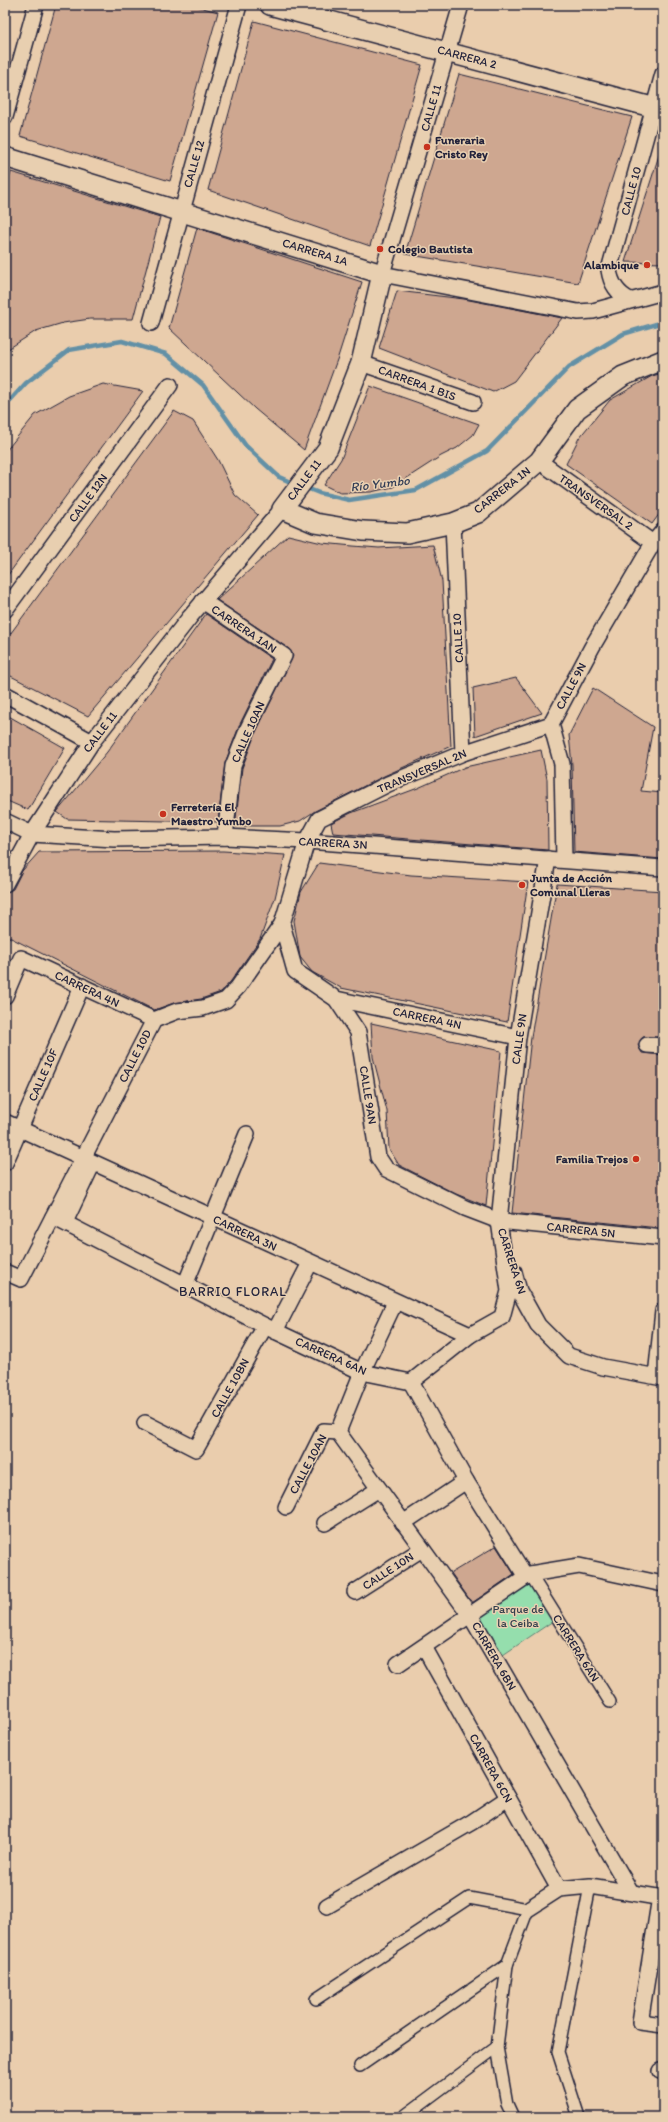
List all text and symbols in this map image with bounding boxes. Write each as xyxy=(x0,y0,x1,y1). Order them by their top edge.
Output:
street label: CARRERA 2 xyxy=(436,42,499,72)
street label: CALLE 11 xyxy=(418,83,444,133)
place label: Funeraria Cristo Rey xyxy=(435,133,488,162)
street label: CALLE 12 xyxy=(181,138,208,189)
marker: Funeraria Cristo Rey xyxy=(422,142,432,152)
street label: CALLE 10 xyxy=(618,165,644,217)
street label: CARRERA 1A xyxy=(281,235,350,269)
place label: Colegio Bautista xyxy=(388,242,473,257)
marker: Colegio Bautista xyxy=(375,244,385,254)
place label: Alambique xyxy=(583,258,639,273)
marker: Alambique xyxy=(642,260,652,270)
street label: CARRERA 1 BIS xyxy=(376,362,458,404)
street label: CALLE 11 xyxy=(284,456,324,503)
street label: CARRERA 1N xyxy=(471,463,533,517)
street label: CALLE 12N xyxy=(66,471,110,525)
street label: TRANSVERSAL 2 xyxy=(556,471,636,533)
water label: Río Yumbo xyxy=(350,472,411,495)
street label: CARRERA 1AN xyxy=(209,602,279,656)
street label: CALLE 10 xyxy=(450,613,466,663)
street label: CALLE 9N xyxy=(553,660,589,712)
street label: CALLE 10AN xyxy=(228,699,268,765)
street label: CALLE 11 xyxy=(80,708,120,755)
street label: TRANSVERSAL 2N xyxy=(375,746,469,796)
place label: Ferretería El Maestro Yumbo xyxy=(171,800,251,828)
marker: Ferretería El Maestro Yumbo xyxy=(158,809,168,819)
street label: CARRERA 3N xyxy=(298,834,368,852)
place label: Junta de Acción Comunal Lleras xyxy=(529,871,612,899)
marker: Junta de Acción Comunal Lleras xyxy=(517,880,527,890)
street label: CARRERA 4N xyxy=(52,968,122,1010)
street label: CARRERA 4N xyxy=(391,1004,463,1032)
street label: CALLE 9N xyxy=(508,1013,530,1065)
street label: CALLE 10D xyxy=(116,1027,154,1085)
street label: CALLE 10F xyxy=(25,1046,61,1103)
street label: CALLE 9AN xyxy=(356,1065,380,1125)
place label: Familia Trejos xyxy=(556,1152,629,1167)
marker: Familia Trejos xyxy=(631,1154,641,1164)
street label: CARRERA 3N xyxy=(211,1212,279,1254)
street label: CARRERA 5N xyxy=(546,1219,616,1241)
street label: CARRERA 6N xyxy=(495,1226,529,1296)
district label: BARRIO FLORAL xyxy=(179,1284,287,1299)
street label: CARRERA 6AN xyxy=(293,1334,369,1378)
street label: CALLE 10BN xyxy=(208,1356,252,1420)
street label: CALLE 10AN xyxy=(286,1432,330,1496)
street label: CALLE 10N xyxy=(360,1549,416,1593)
park label: Parque de la Ceiba xyxy=(493,1602,544,1630)
street label: CARRERA 6AN xyxy=(550,1612,602,1684)
street label: CARRERA 6BN xyxy=(469,1619,519,1693)
street label: CARRERA 6CN xyxy=(466,1731,516,1805)

